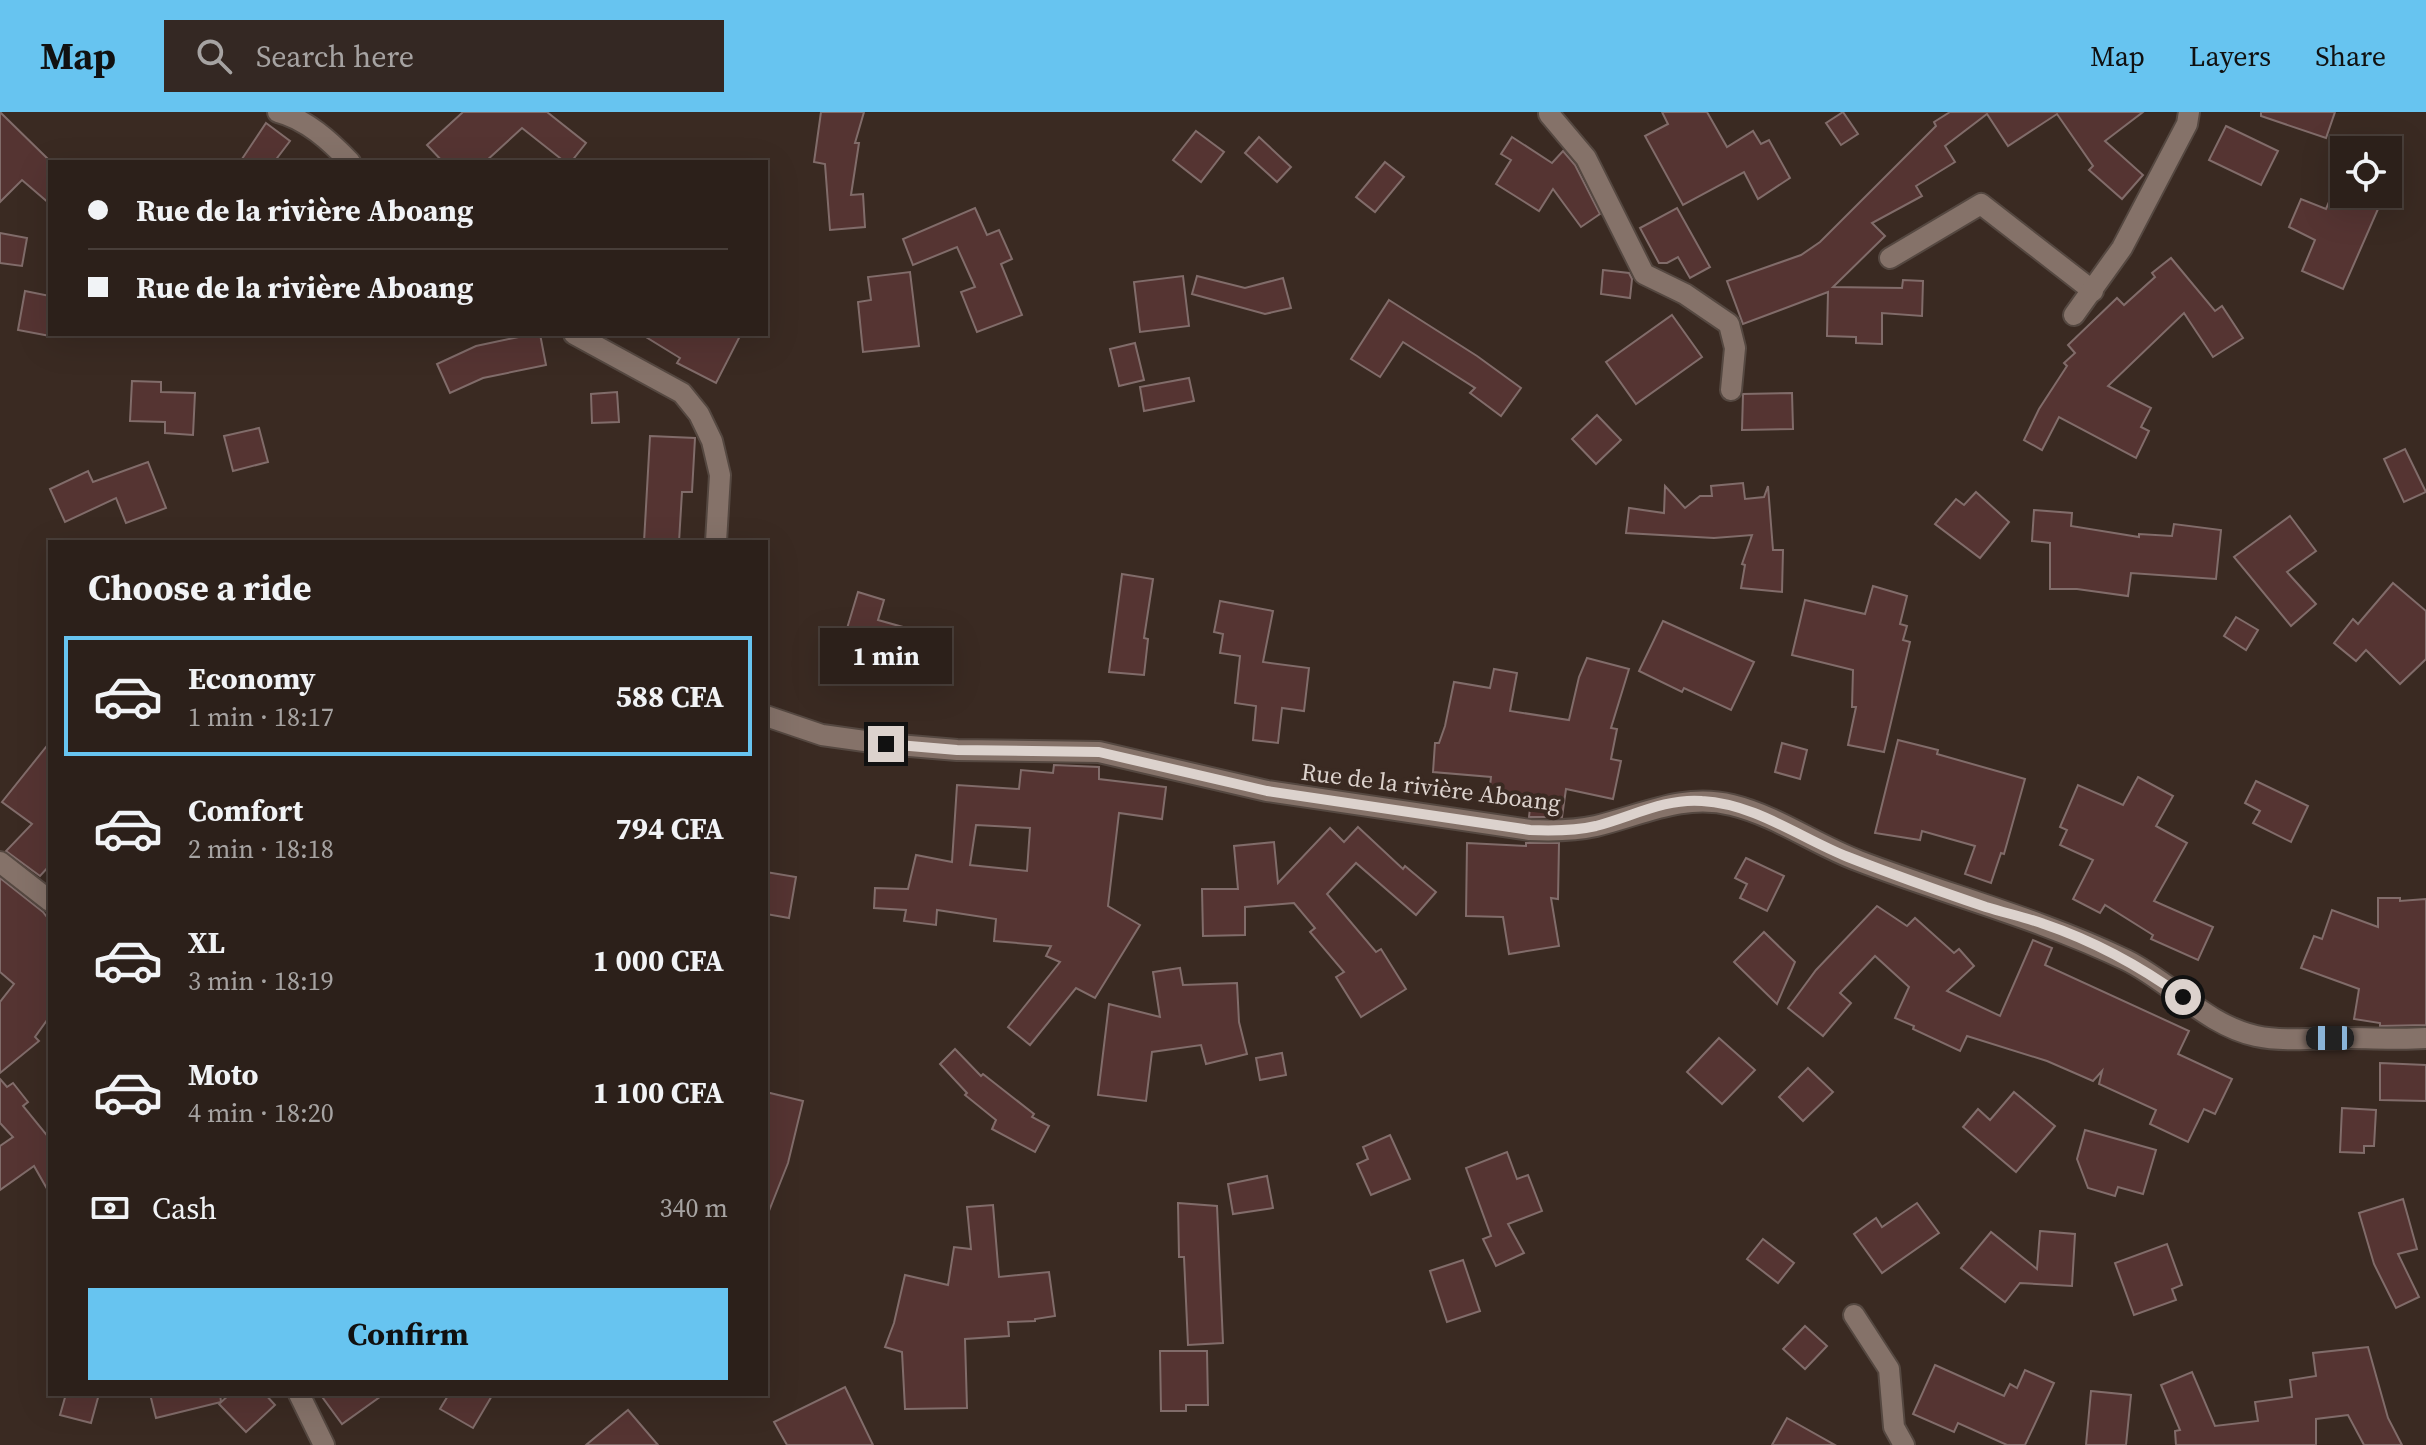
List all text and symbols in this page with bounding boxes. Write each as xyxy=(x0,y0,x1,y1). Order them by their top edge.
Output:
search box xyxy=(164,20,724,92)
text: Map xyxy=(40,30,116,82)
icon: search xyxy=(192,34,236,78)
text: Search here xyxy=(256,36,414,77)
text: Map xyxy=(2090,37,2145,75)
text: Layers xyxy=(2189,37,2271,75)
text: Share xyxy=(2315,37,2386,75)
map controls xyxy=(2330,136,2402,208)
button: locate xyxy=(2330,136,2402,208)
text: Rue de la rivière Aboang xyxy=(136,190,473,231)
text: Rue de la rivière Aboang xyxy=(136,267,473,308)
text: Choose a ride xyxy=(88,563,311,612)
callout: 1 min xyxy=(820,628,952,684)
text: 1 min xyxy=(852,638,920,674)
text: Economy xyxy=(188,658,316,699)
icon: car xyxy=(92,660,164,732)
text: 588 CFA xyxy=(615,676,724,717)
text: 1 min · 18:17 xyxy=(188,699,334,735)
route end xyxy=(868,726,904,762)
street label: Rue de la rivière Aboang xyxy=(1299,755,1563,819)
text: Comfort xyxy=(188,790,303,831)
icon: car xyxy=(92,792,164,864)
text: 794 CFA xyxy=(615,808,724,849)
text: 2 min · 18:18 xyxy=(188,831,334,867)
text: XL xyxy=(188,922,225,963)
icon: car xyxy=(92,924,164,996)
text: 1 000 CFA xyxy=(593,940,724,981)
text: 3 min · 18:19 xyxy=(188,963,334,999)
route start xyxy=(2165,979,2201,1015)
car xyxy=(2306,1026,2354,1050)
text: Moto xyxy=(188,1054,259,1095)
icon: car xyxy=(92,1056,164,1128)
text: 1 100 CFA xyxy=(593,1072,724,1113)
text: 4 min · 18:20 xyxy=(188,1095,334,1131)
icon: cash xyxy=(88,1186,132,1230)
text: Cash xyxy=(152,1188,217,1229)
text: 340 m xyxy=(660,1190,728,1226)
button: Confirm xyxy=(88,1288,728,1380)

